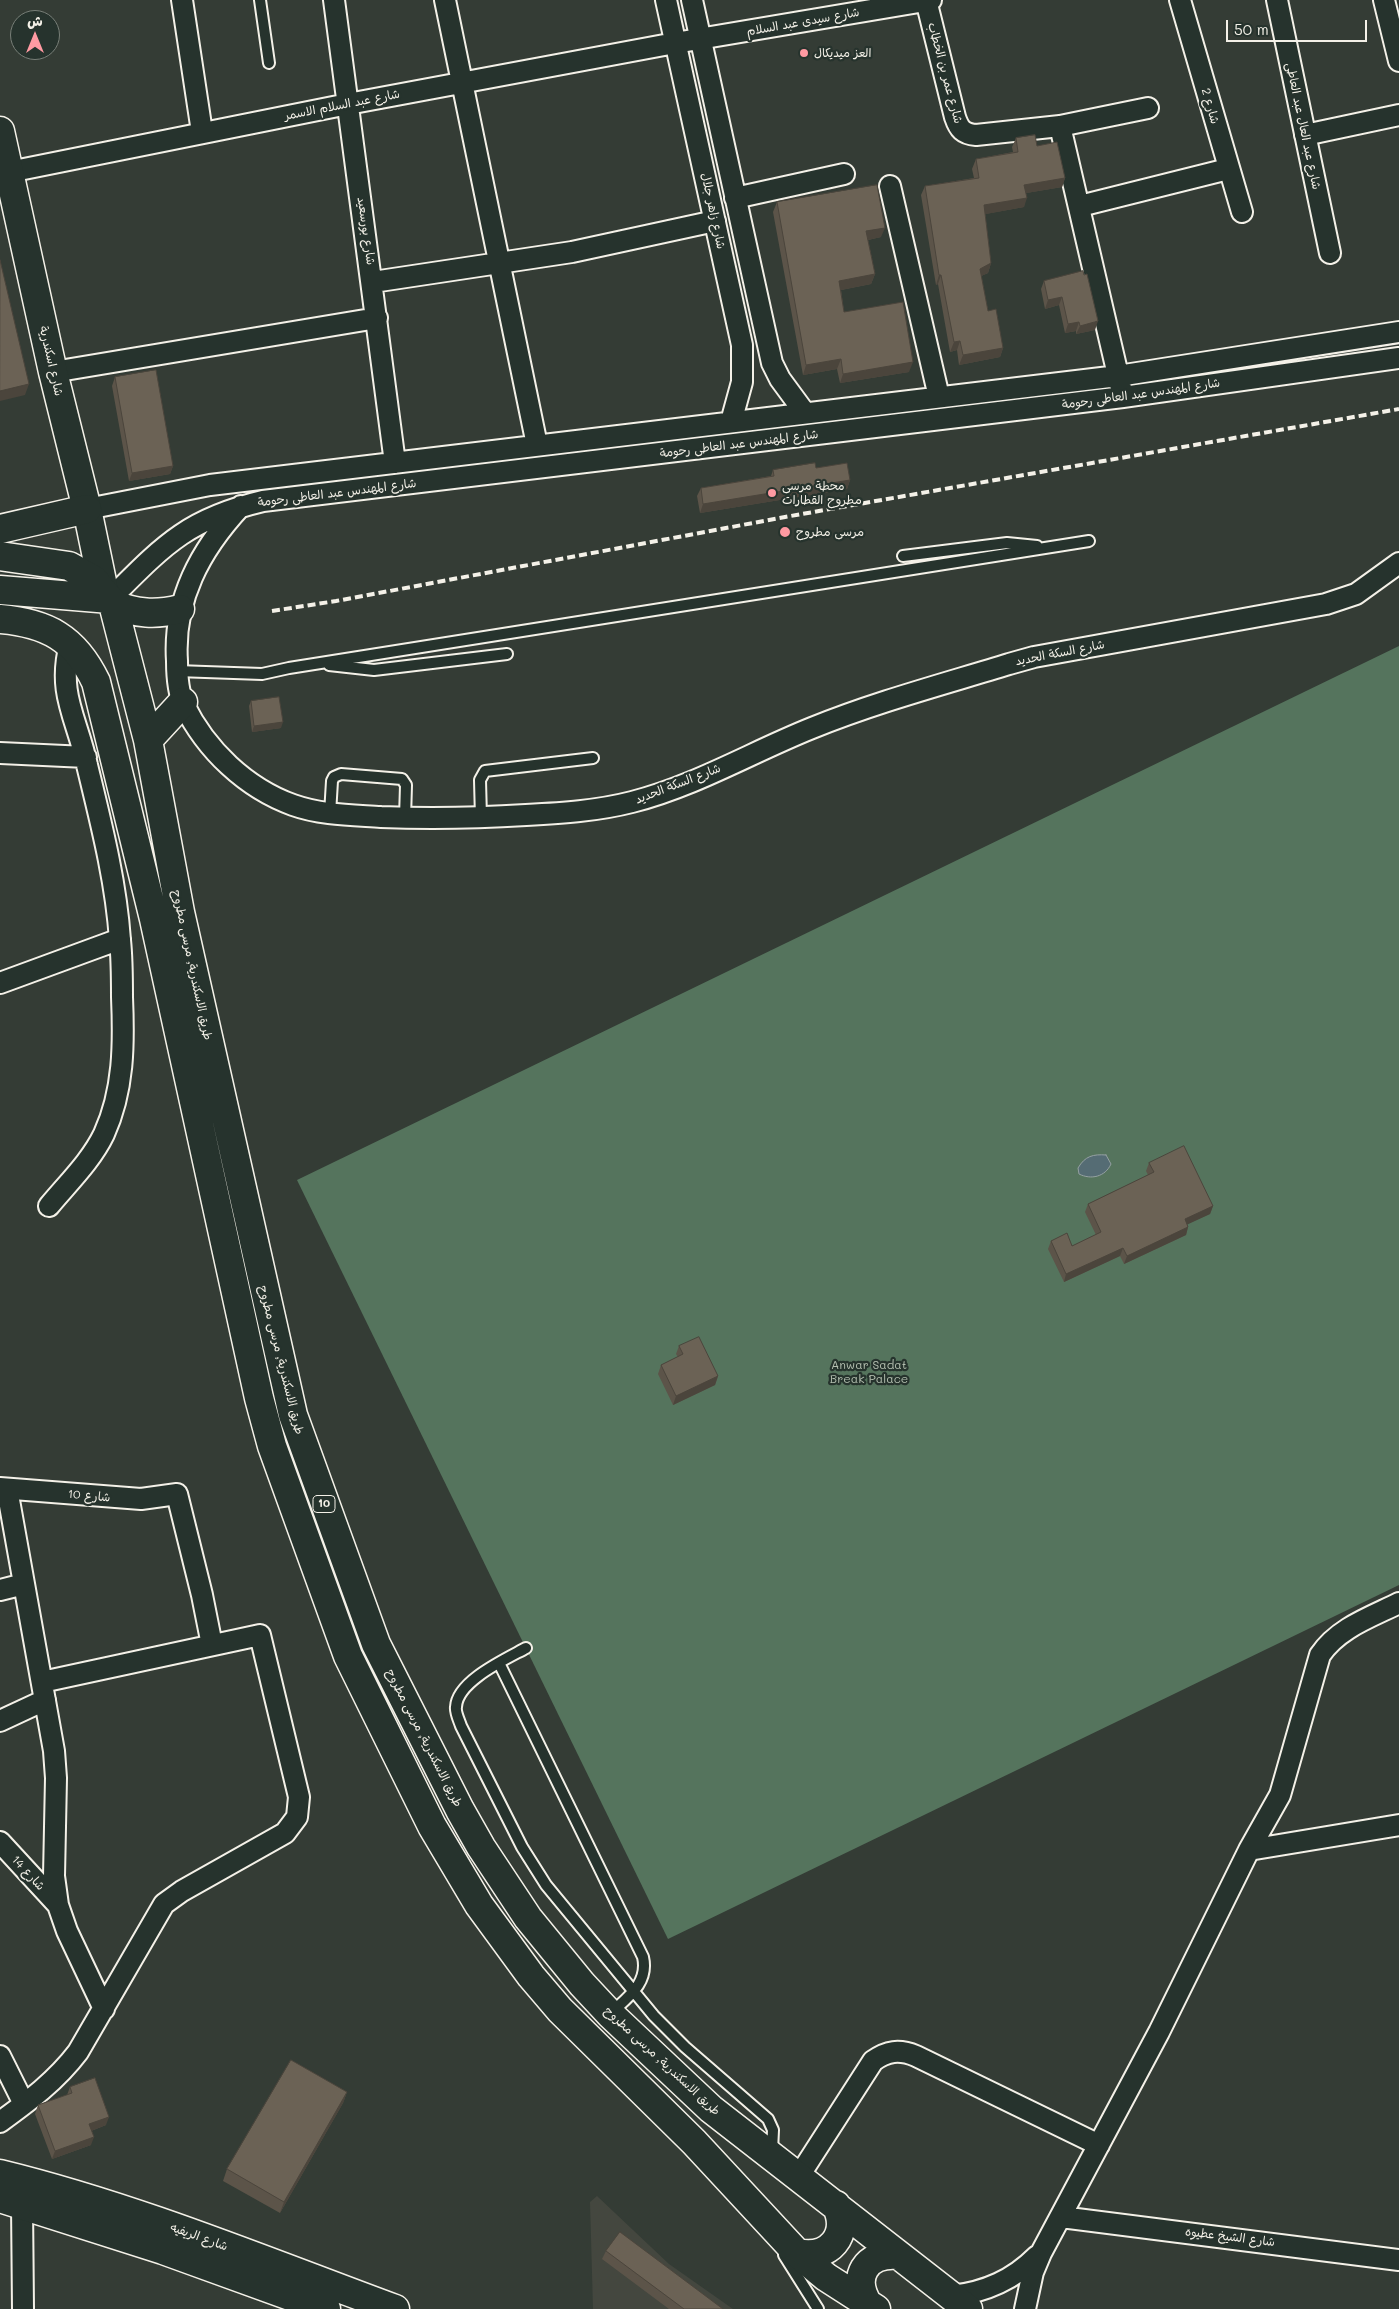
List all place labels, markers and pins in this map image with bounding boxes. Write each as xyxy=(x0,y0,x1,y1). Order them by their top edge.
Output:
place label: العز ميديكال xyxy=(814,46,871,60)
marker: العز ميديكال xyxy=(798,47,810,59)
place label: محطة مرسى مطروح القطارات xyxy=(782,479,862,507)
marker: محطة مرسى مطروح القطارات xyxy=(766,487,778,499)
marker: مرسى مطروح xyxy=(778,525,792,539)
place label: مرسى مطروح xyxy=(796,525,864,539)

